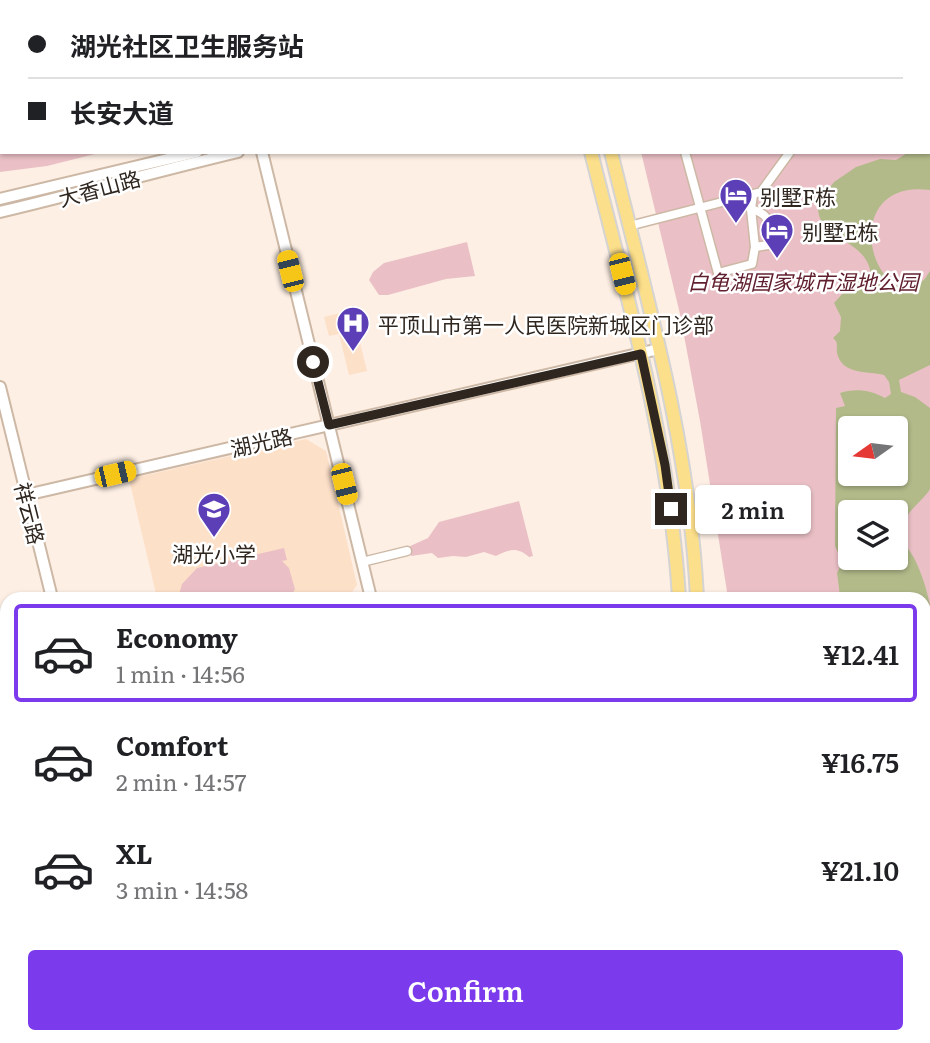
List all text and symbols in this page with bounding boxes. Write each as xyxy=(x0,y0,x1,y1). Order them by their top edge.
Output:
text: 湖光社区卫生服务站 xyxy=(70,25,304,64)
text: 长安大道 xyxy=(70,92,174,131)
street label: 大香山路 xyxy=(54,161,144,213)
hotel icon: 别墅F栋 xyxy=(717,176,755,225)
place label: 别墅F栋 xyxy=(760,180,836,211)
hotel icon: 别墅E栋 xyxy=(758,211,796,260)
place label: 别墅E栋 xyxy=(802,215,878,246)
car xyxy=(275,248,306,294)
car xyxy=(607,251,638,297)
park label: 白龟湖国家城市湿地公园 xyxy=(688,265,921,296)
hospital icon: 平顶山市第一人民医院新城区门诊部 xyxy=(334,304,372,353)
place label: 平顶山市第一人民医院新城区门诊部 xyxy=(378,308,714,339)
route start xyxy=(297,346,329,378)
north arrow xyxy=(838,416,908,486)
map controls xyxy=(838,416,908,570)
street label: 湖光路 xyxy=(227,419,295,463)
car xyxy=(93,459,138,489)
car xyxy=(329,461,360,507)
street label: 祥云路 xyxy=(8,479,54,547)
callout: 2 min xyxy=(696,484,811,534)
school or university icon: 湖光小学 xyxy=(195,490,233,539)
text: 2 min xyxy=(721,492,785,526)
route end xyxy=(655,493,687,525)
button: layers xyxy=(838,500,908,570)
place label: 湖光小学 xyxy=(172,537,256,568)
text: Economy xyxy=(116,617,238,656)
icon: car xyxy=(32,622,95,685)
text: ¥12.41 xyxy=(822,634,899,673)
text: 1 min · 14:56 xyxy=(116,656,245,690)
text: Comfort xyxy=(116,725,228,764)
icon: car xyxy=(32,730,95,793)
text: ¥16.75 xyxy=(821,742,899,781)
text: 2 min · 14:57 xyxy=(116,764,246,798)
text: XL xyxy=(116,833,153,872)
icon: car xyxy=(32,838,95,901)
text: ¥21.10 xyxy=(821,850,899,889)
text: 3 min · 14:58 xyxy=(116,872,248,906)
button: Confirm xyxy=(28,950,903,1030)

